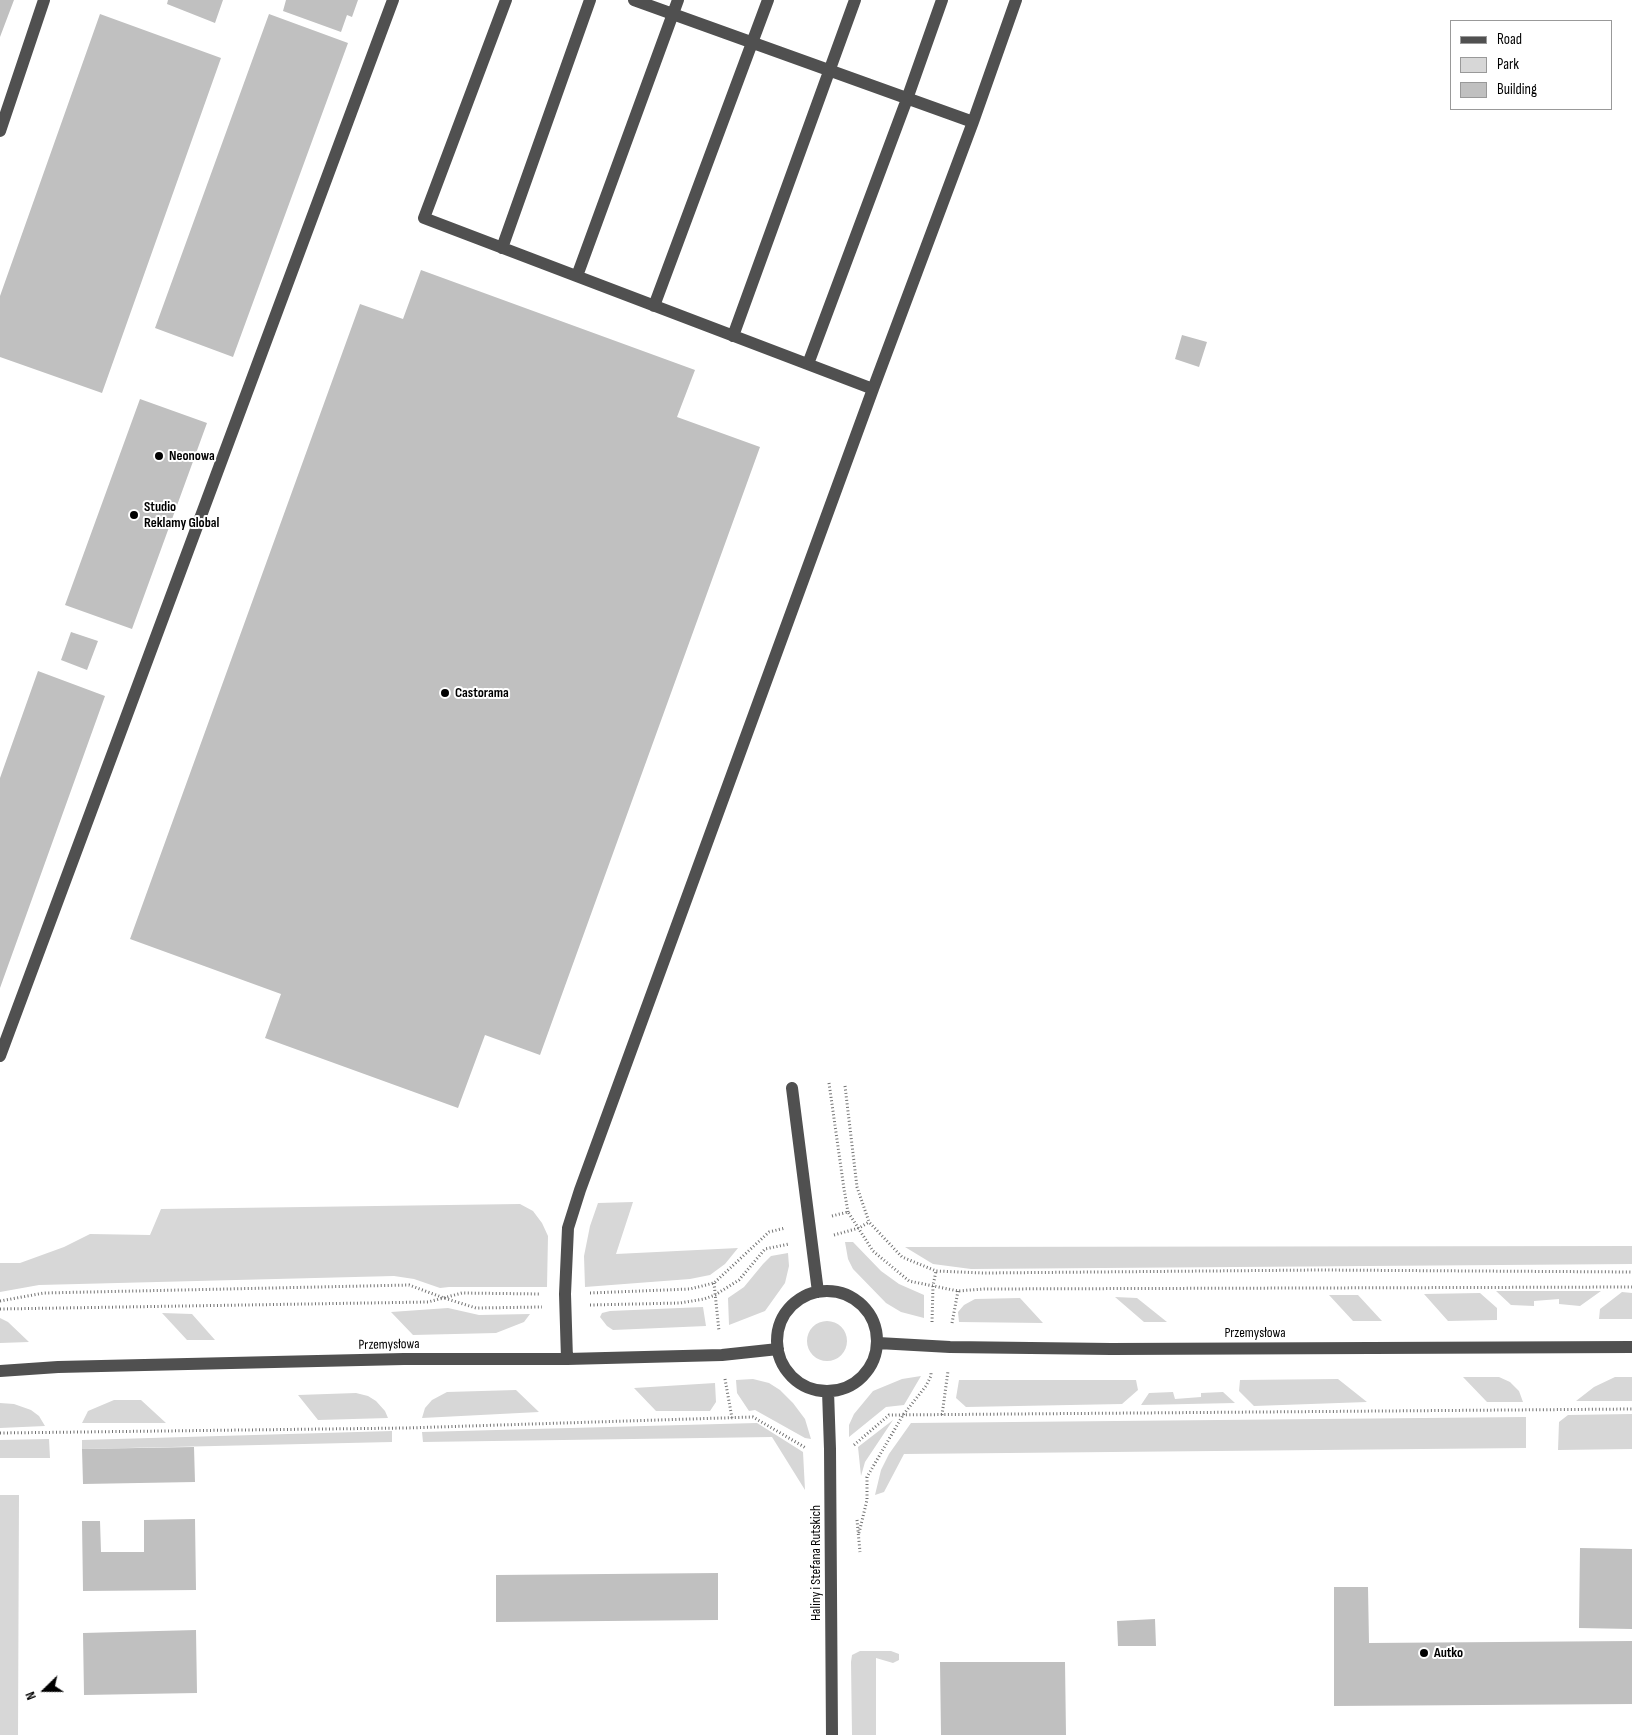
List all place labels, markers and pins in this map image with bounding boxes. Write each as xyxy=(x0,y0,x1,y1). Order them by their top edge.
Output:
place label: Neonowa xyxy=(169,448,215,464)
marker: Neonowa xyxy=(153,450,165,462)
place label: Studio Reklamy Global xyxy=(144,499,219,532)
marker: Studio Reklamy Global xyxy=(128,509,140,521)
place label: Castorama xyxy=(455,685,509,701)
marker: Castorama xyxy=(439,687,451,699)
place label: Autko xyxy=(1434,1645,1463,1661)
marker: Autko xyxy=(1418,1647,1430,1659)

